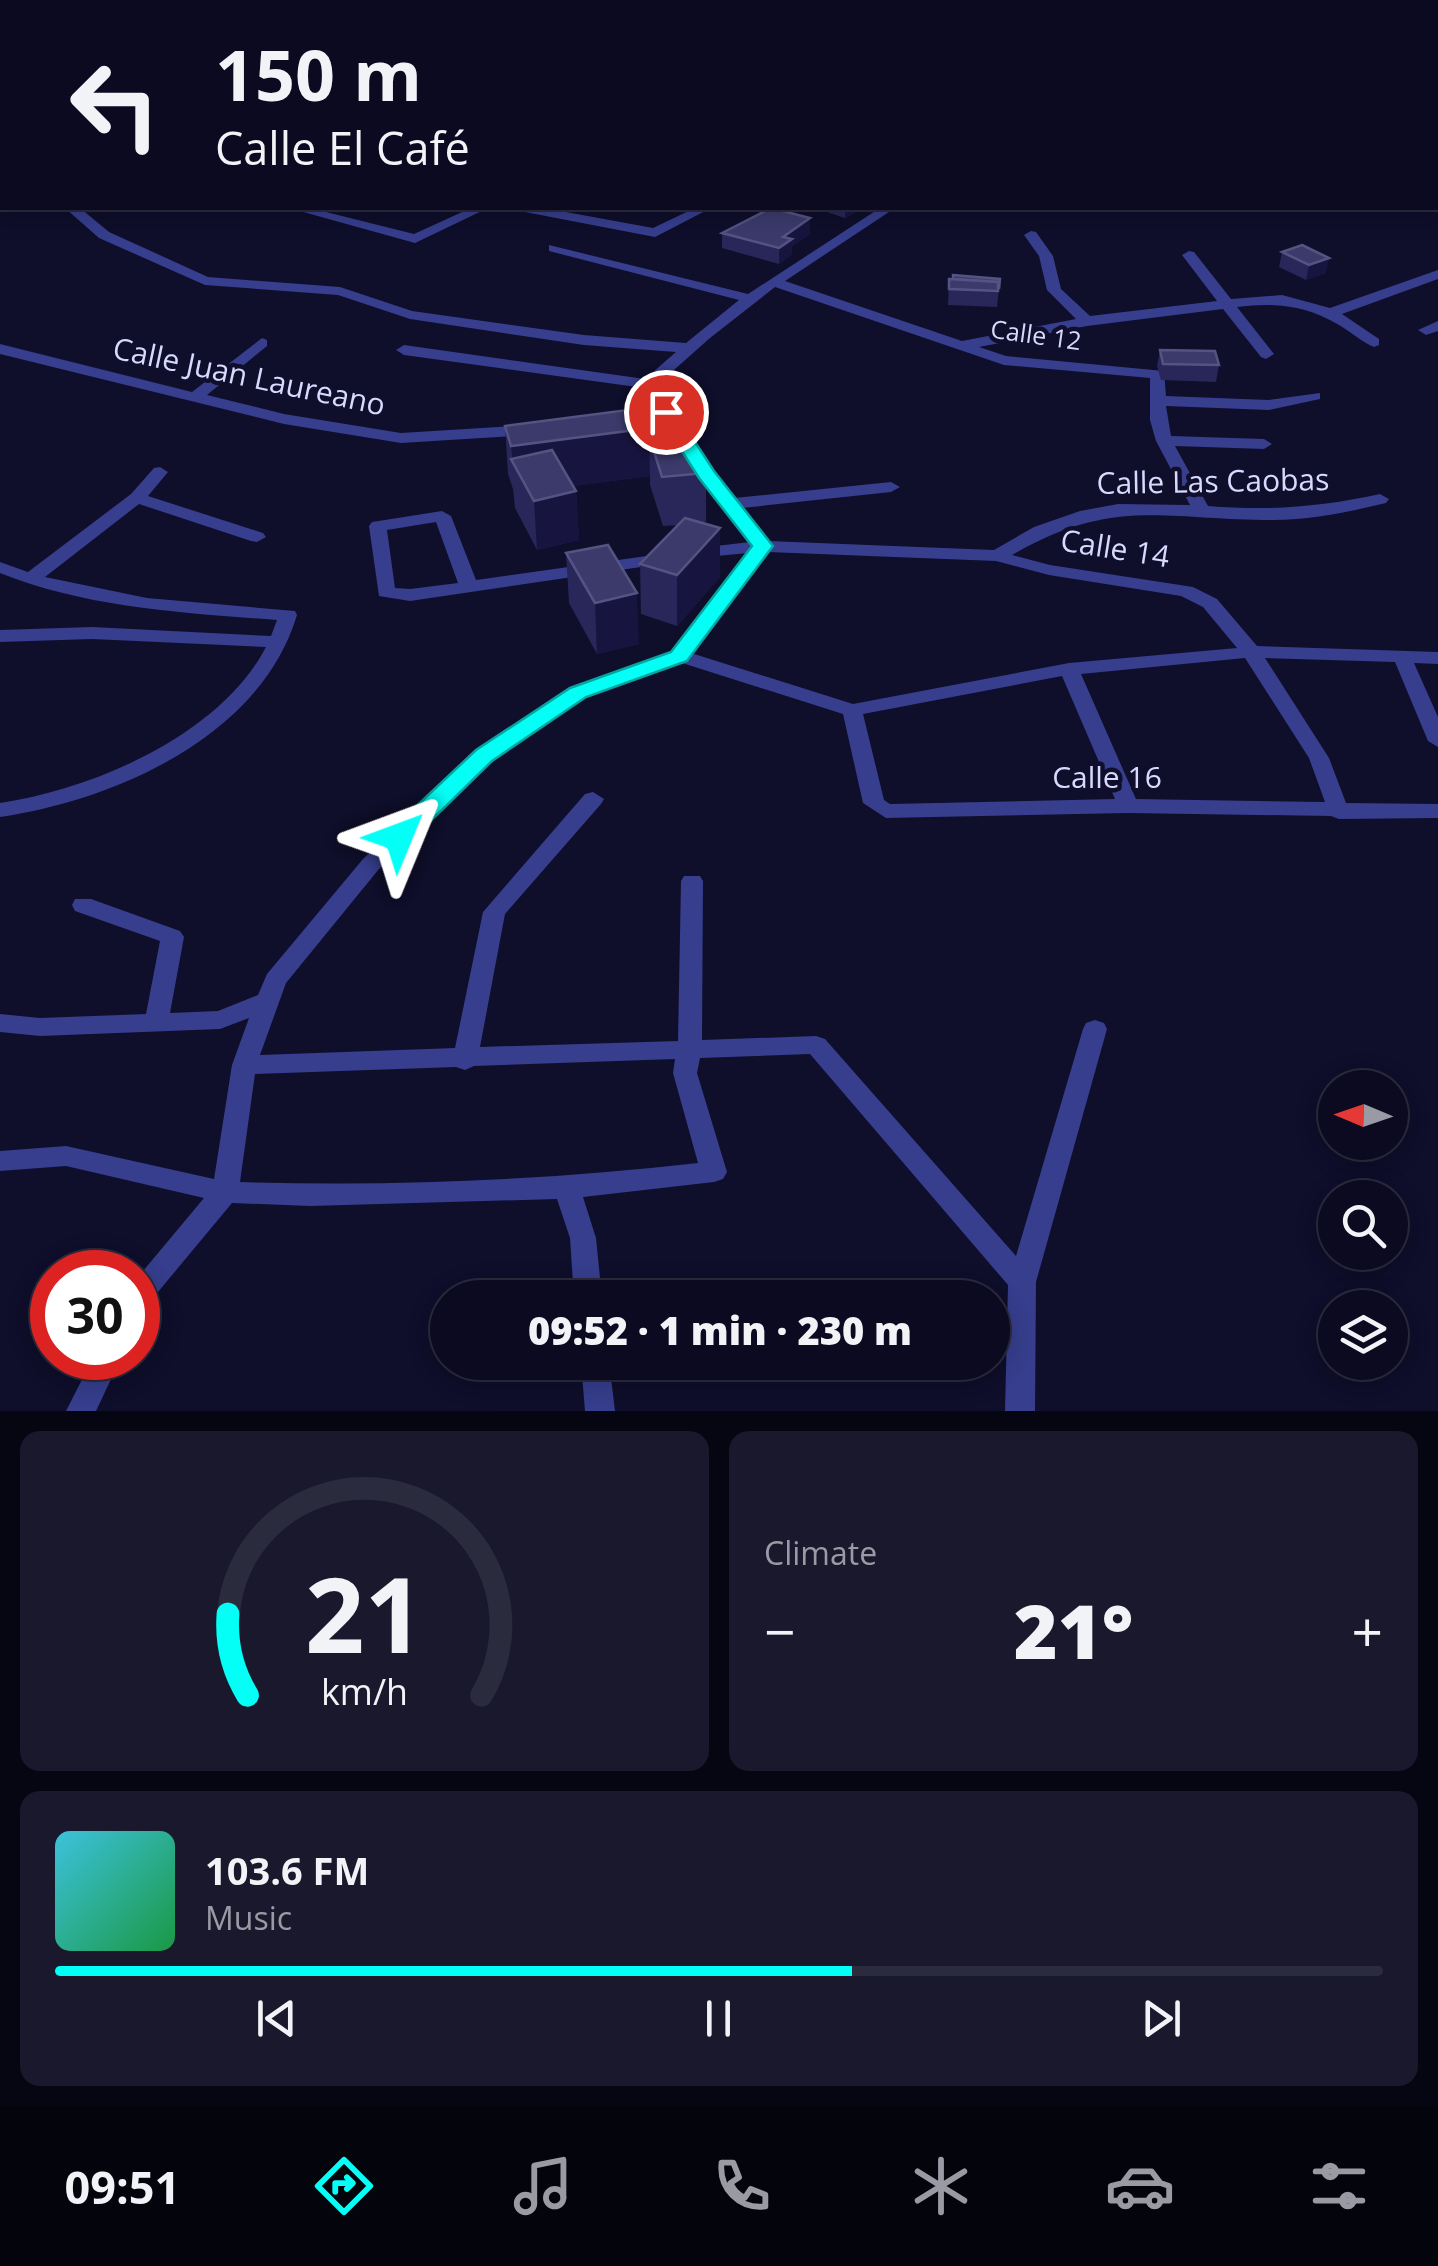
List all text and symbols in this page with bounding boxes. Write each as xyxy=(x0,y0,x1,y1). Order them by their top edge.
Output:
text: 150 m xyxy=(215,26,422,122)
icon: left xyxy=(50,40,180,170)
text: Calle El Café xyxy=(215,117,470,178)
street label: Calle 12 xyxy=(989,311,1084,357)
street label: Calle Juan Laureano xyxy=(109,327,389,424)
pin xyxy=(624,370,709,455)
icon: arrive xyxy=(639,385,694,440)
street label: Calle Las Caobas xyxy=(1096,458,1330,503)
street label: Calle 14 xyxy=(1058,519,1173,576)
street label: Calle 16 xyxy=(1052,756,1162,797)
position arrow xyxy=(347,785,451,889)
north arrow xyxy=(1318,1070,1408,1160)
map controls xyxy=(1318,1070,1408,1380)
button: search xyxy=(1318,1180,1408,1270)
speed limit sign: 30 xyxy=(30,1250,160,1380)
button: layers xyxy=(1318,1290,1408,1380)
text: 09:52 · 1 min · 230 m xyxy=(528,1304,912,1356)
text: Climate xyxy=(764,1531,877,1574)
text: 21 xyxy=(305,1542,424,1683)
text: 21° xyxy=(1014,1579,1133,1681)
text: − xyxy=(764,1593,795,1668)
text: + xyxy=(1352,1593,1383,1668)
text: km/h xyxy=(321,1667,408,1715)
text: 103.6 FM xyxy=(205,1844,369,1896)
text: Music xyxy=(205,1896,292,1939)
icon: previous xyxy=(249,1991,304,2046)
icon: pause xyxy=(691,1991,746,2046)
icon: next xyxy=(1134,1991,1189,2046)
icon: directions xyxy=(309,2151,379,2221)
icon: music xyxy=(508,2151,578,2221)
icon: phone xyxy=(707,2151,777,2221)
icon: climate xyxy=(906,2151,976,2221)
icon: car xyxy=(1105,2151,1175,2221)
icon: filters xyxy=(1304,2151,1374,2221)
text: 09:51 xyxy=(64,2156,180,2217)

